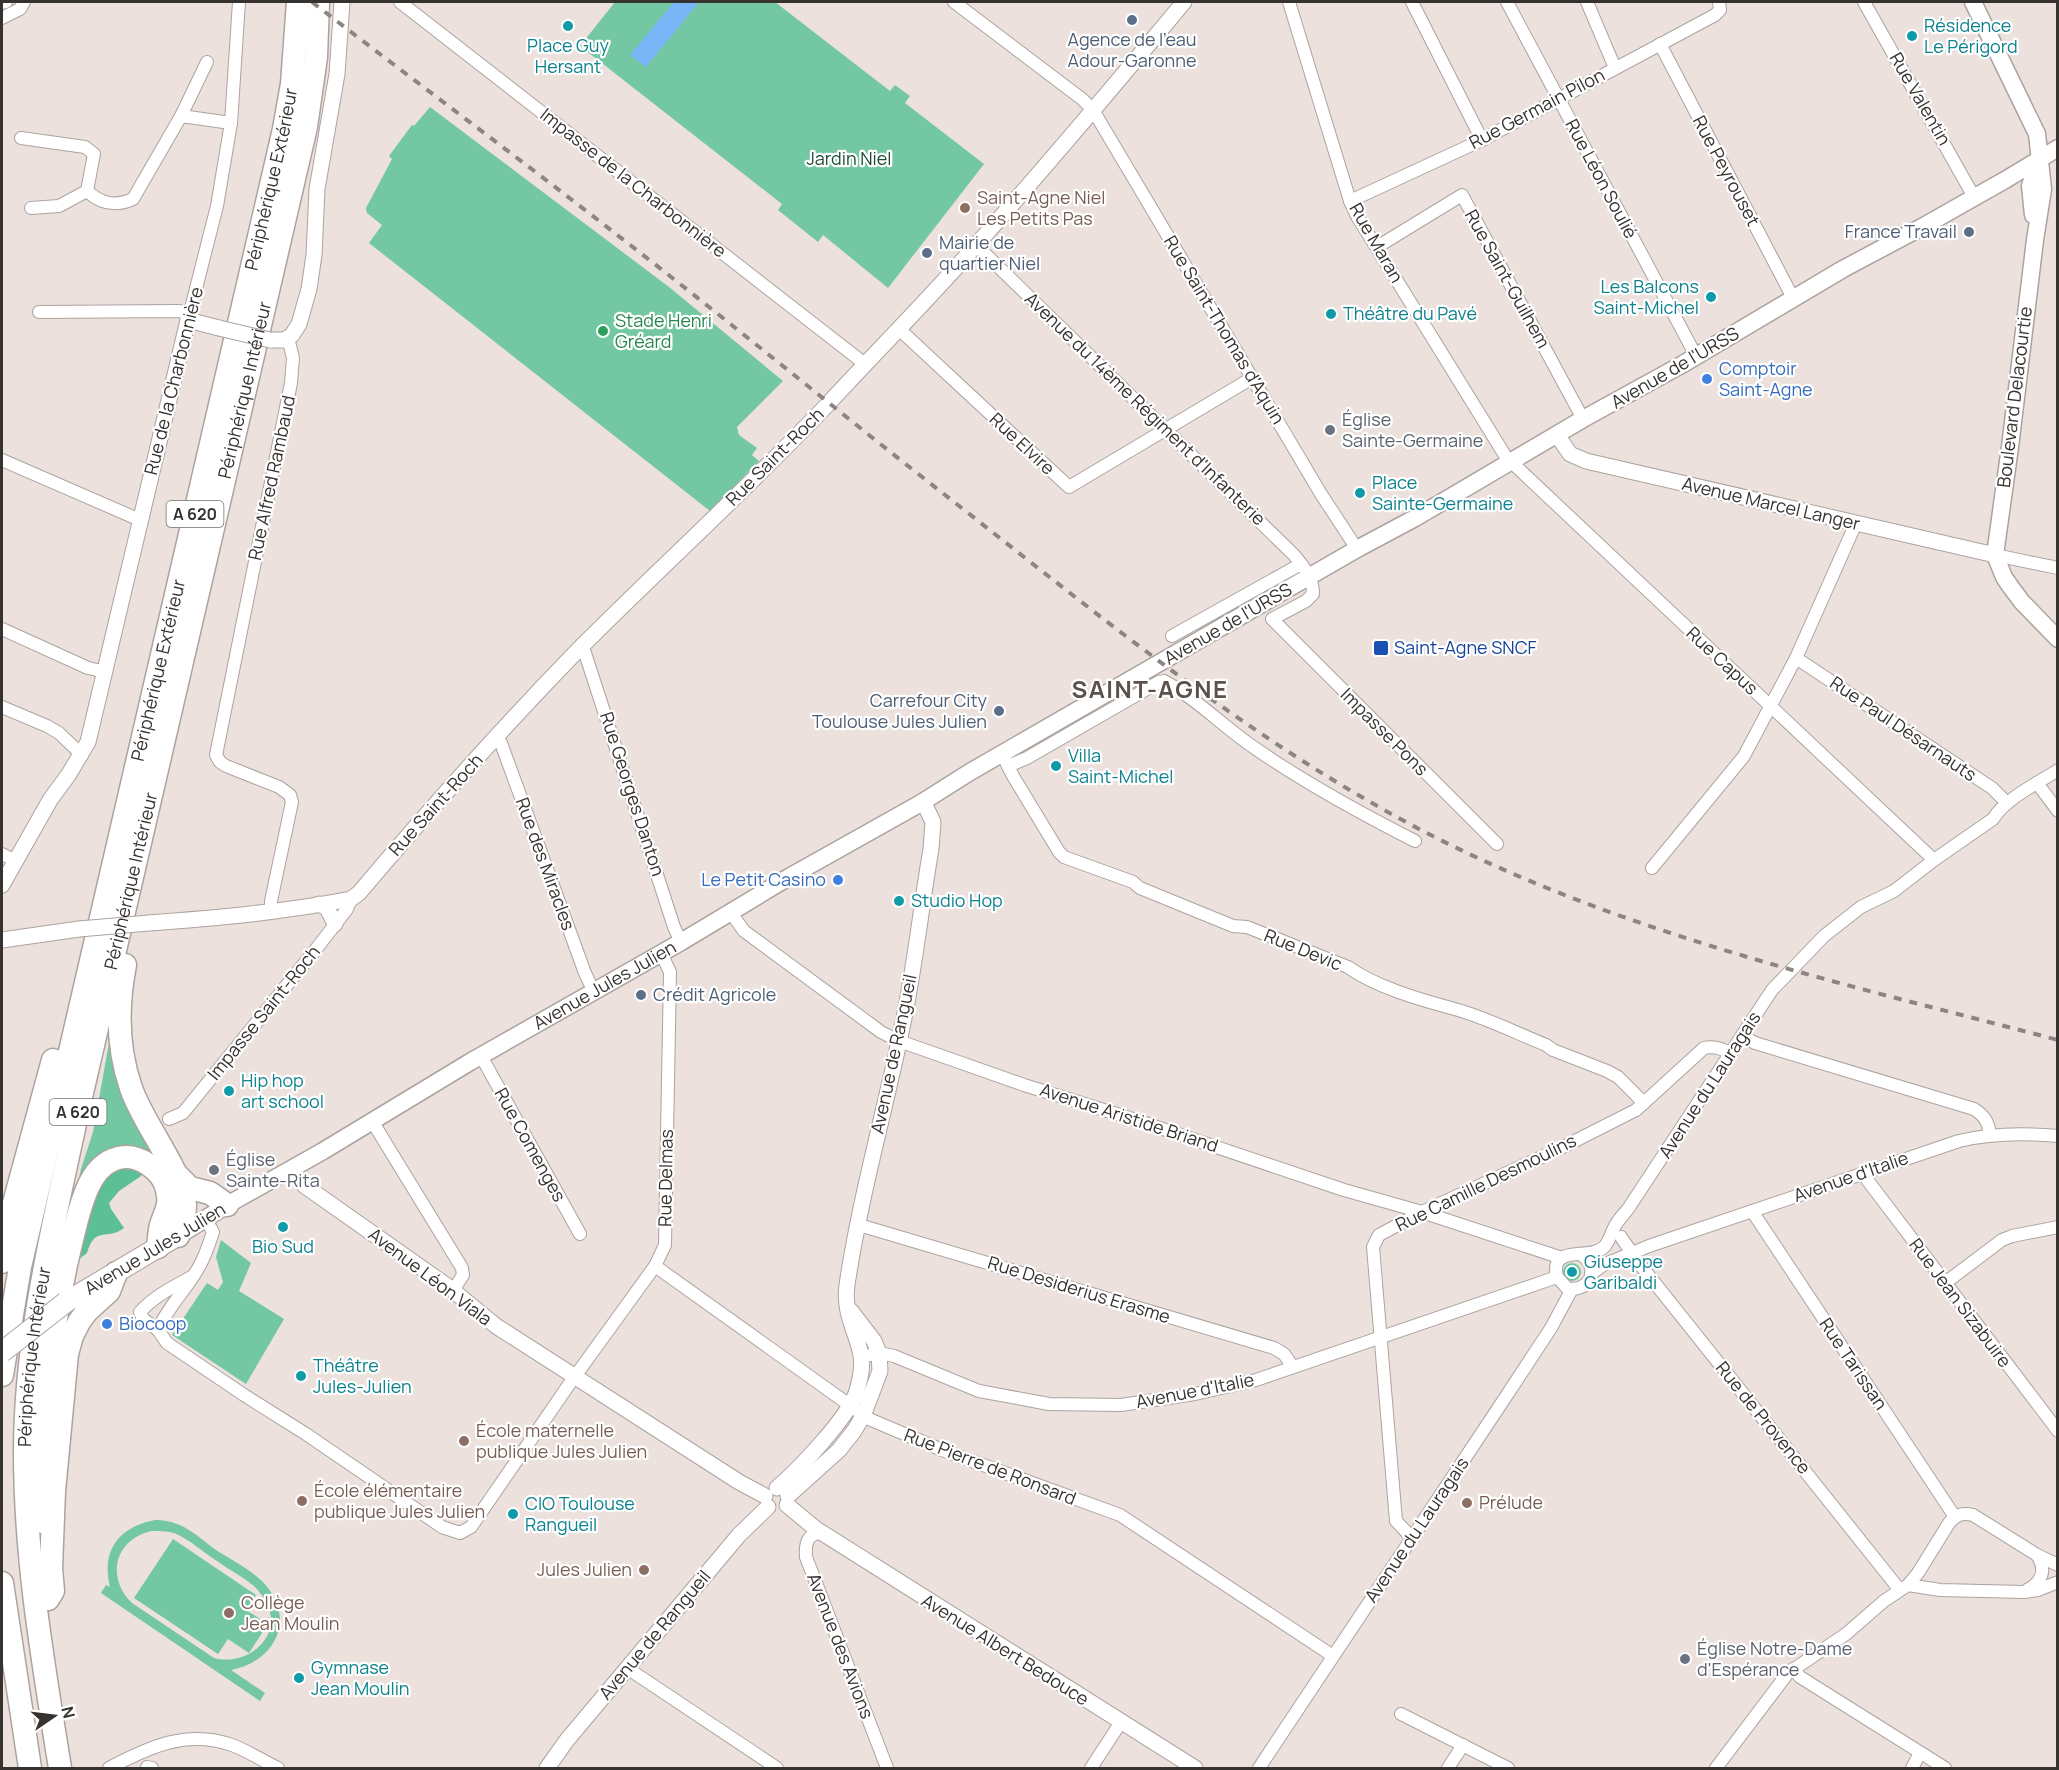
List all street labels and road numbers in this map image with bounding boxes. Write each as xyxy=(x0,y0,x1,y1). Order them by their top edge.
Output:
street label: Rue Valentin xyxy=(1885,48,1957,149)
street label: Rue Germain Pilon xyxy=(1465,62,1608,154)
street label: Périphérique Extérieur xyxy=(239,85,302,273)
street label: Impasse de la Charbonnière xyxy=(536,102,732,262)
street label: Rue Peyrouset xyxy=(1688,111,1766,230)
street label: Rue Léon Soulié xyxy=(1560,115,1644,243)
street label: Rue Maran xyxy=(1344,198,1409,287)
street label: Rue Saint-Guilhem xyxy=(1460,205,1556,352)
street label: Rue Saint-Thomas d'Aquin xyxy=(1159,231,1291,428)
street label: Rue de la Charbonnière xyxy=(138,284,208,477)
street label: Avenue du 14ème Régiment d'Infanterie xyxy=(1020,286,1271,530)
street label: Périphérique Intérieur xyxy=(212,298,276,481)
street label: Boulevard Delacourtie xyxy=(1991,305,2037,489)
street label: Avenue de l'URSS xyxy=(1606,321,1743,414)
street label: Rue Alfred Rambaud xyxy=(242,393,300,562)
street label: Rue Saint-Roch xyxy=(720,402,829,511)
street label: Rue Elvire xyxy=(985,407,1060,480)
street label: Avenue Marcel Langer xyxy=(1680,471,1863,535)
road number: A 620 xyxy=(166,501,224,527)
street label: Périphérique Extérieur xyxy=(125,576,190,763)
street label: Avenue de l'URSS xyxy=(1159,577,1296,670)
street label: Rue Capus xyxy=(1682,621,1764,700)
street label: Rue Paul Désarnauts xyxy=(1826,670,1981,786)
street label: Impasse Pons xyxy=(1336,682,1434,780)
street label: Rue Georges Danton xyxy=(595,709,671,879)
street label: Rue Saint-Roch xyxy=(383,748,488,861)
street label: Périphérique Intérieur xyxy=(98,789,162,972)
street label: Rue des Miracles xyxy=(511,794,581,933)
street label: Rue Devic xyxy=(1261,923,1346,976)
street label: Avenue Jules Julien xyxy=(529,934,680,1035)
street label: Impasse Saint-Roch xyxy=(201,940,325,1085)
street label: Avenue de Rangueil xyxy=(864,972,922,1136)
street label: Avenue du Lauragais xyxy=(1653,1006,1766,1162)
street label: Avenue Aristide Briand xyxy=(1037,1077,1221,1157)
street label: Rue Comenges xyxy=(490,1083,572,1206)
road number: A 620 xyxy=(50,1099,106,1125)
street label: Rue Camille Desmoulins xyxy=(1391,1128,1580,1236)
street label: Rue Delmas xyxy=(652,1129,678,1227)
street label: Avenue d'Italie xyxy=(1790,1145,1911,1207)
street label: Avenue Jules Julien xyxy=(80,1197,229,1300)
street label: Avenue Léon Viala xyxy=(364,1222,497,1331)
street label: Rue Jean Sizabuire xyxy=(1904,1233,2017,1372)
street label: Rue Desiderius Erasme xyxy=(985,1250,1173,1328)
street label: Périphérique Intérieur xyxy=(12,1264,56,1447)
street label: Rue Tarissan xyxy=(1814,1313,1893,1414)
street label: Rue de Provence xyxy=(1711,1356,1817,1479)
street label: Avenue d'Italie xyxy=(1134,1367,1256,1413)
street label: Rue Pierre de Ronsard xyxy=(901,1422,1080,1510)
street label: Avenue du Lauragais xyxy=(1359,1452,1474,1607)
street label: Avenue de Rangueil xyxy=(593,1564,716,1704)
street label: Avenue des Avions xyxy=(802,1569,880,1722)
street label: Avenue Albert Bedouce xyxy=(917,1588,1094,1710)

